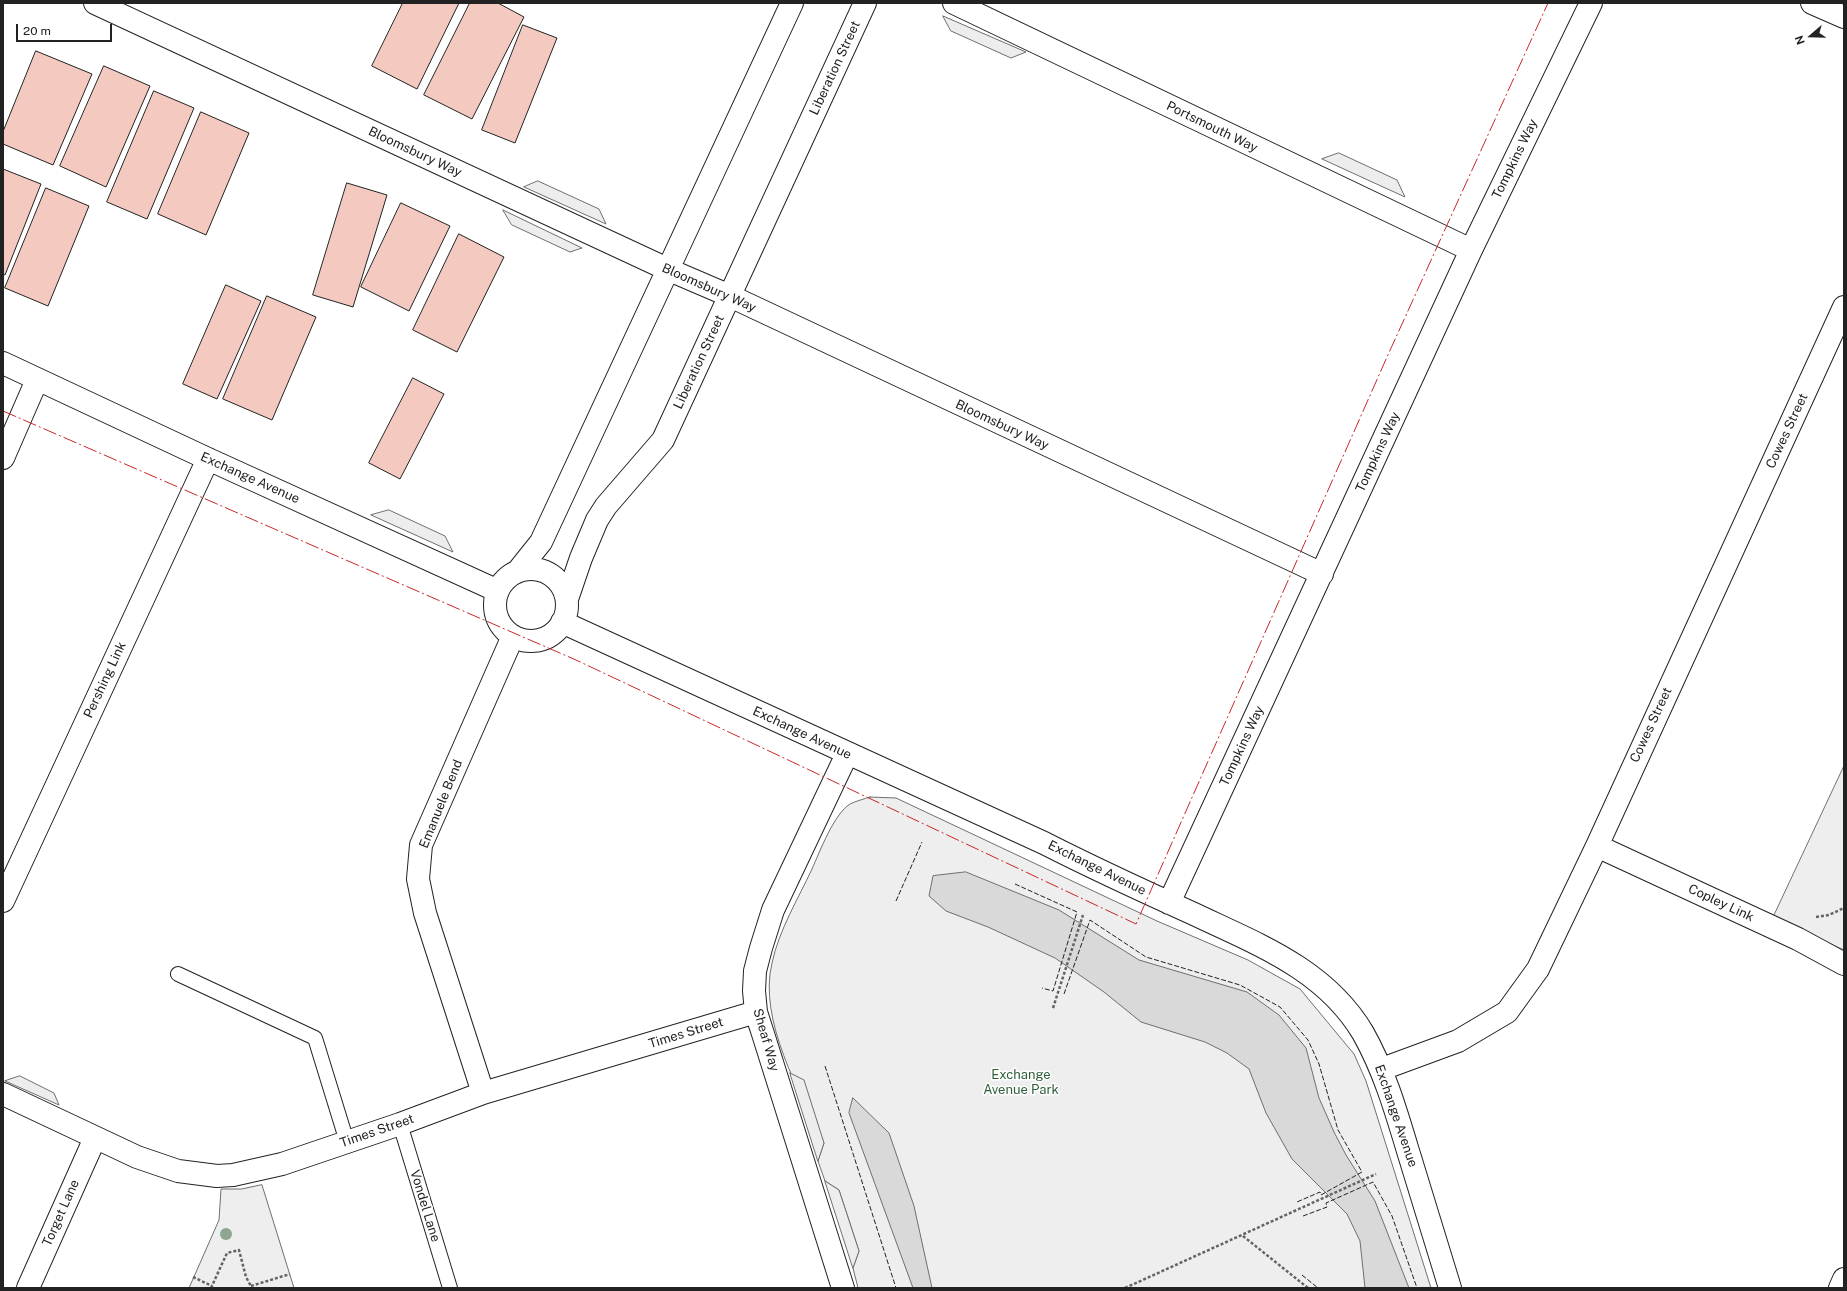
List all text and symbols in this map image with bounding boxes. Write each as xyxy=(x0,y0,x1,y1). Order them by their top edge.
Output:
scale bar xyxy=(18,16,114,42)
north arrow xyxy=(1791,16,1831,56)
street label: Liberation Street xyxy=(806,19,864,117)
text: 20 m xyxy=(23,24,51,38)
text: N xyxy=(1793,34,1807,46)
street label: Portsmouth Way xyxy=(1164,98,1260,156)
street label: Tompkins Way xyxy=(1489,117,1541,201)
street label: Bloomsbury Way xyxy=(366,124,464,180)
street label: Bloomsbury Way xyxy=(660,260,758,316)
street label: Liberation Street xyxy=(670,313,728,411)
street label: Cowes Street xyxy=(1763,391,1811,471)
street label: Bloomsbury Way xyxy=(953,397,1051,453)
street label: Tompkins Way xyxy=(1353,409,1403,495)
street label: Exchange Avenue xyxy=(198,449,302,507)
street label: Pershing Link xyxy=(81,639,129,721)
street label: Cowes Street xyxy=(1627,685,1675,765)
street label: Exchange Avenue xyxy=(750,703,854,763)
street label: Tompkins Way xyxy=(1217,703,1267,789)
street label: Emanuele Bend xyxy=(416,757,466,851)
street label: Exchange Avenue xyxy=(1045,837,1149,899)
street label: Copley Link xyxy=(1686,881,1756,925)
street label: Sheaf Way xyxy=(750,1007,782,1073)
street label: Times Street xyxy=(647,1014,725,1052)
street label: Exchange Avenue xyxy=(1371,1063,1421,1169)
park label: Exchange Avenue Park xyxy=(983,1067,1059,1098)
street label: Times Street xyxy=(338,1111,416,1151)
street label: Vondel Lane xyxy=(407,1168,443,1244)
street label: Torget Lane xyxy=(39,1177,83,1249)

